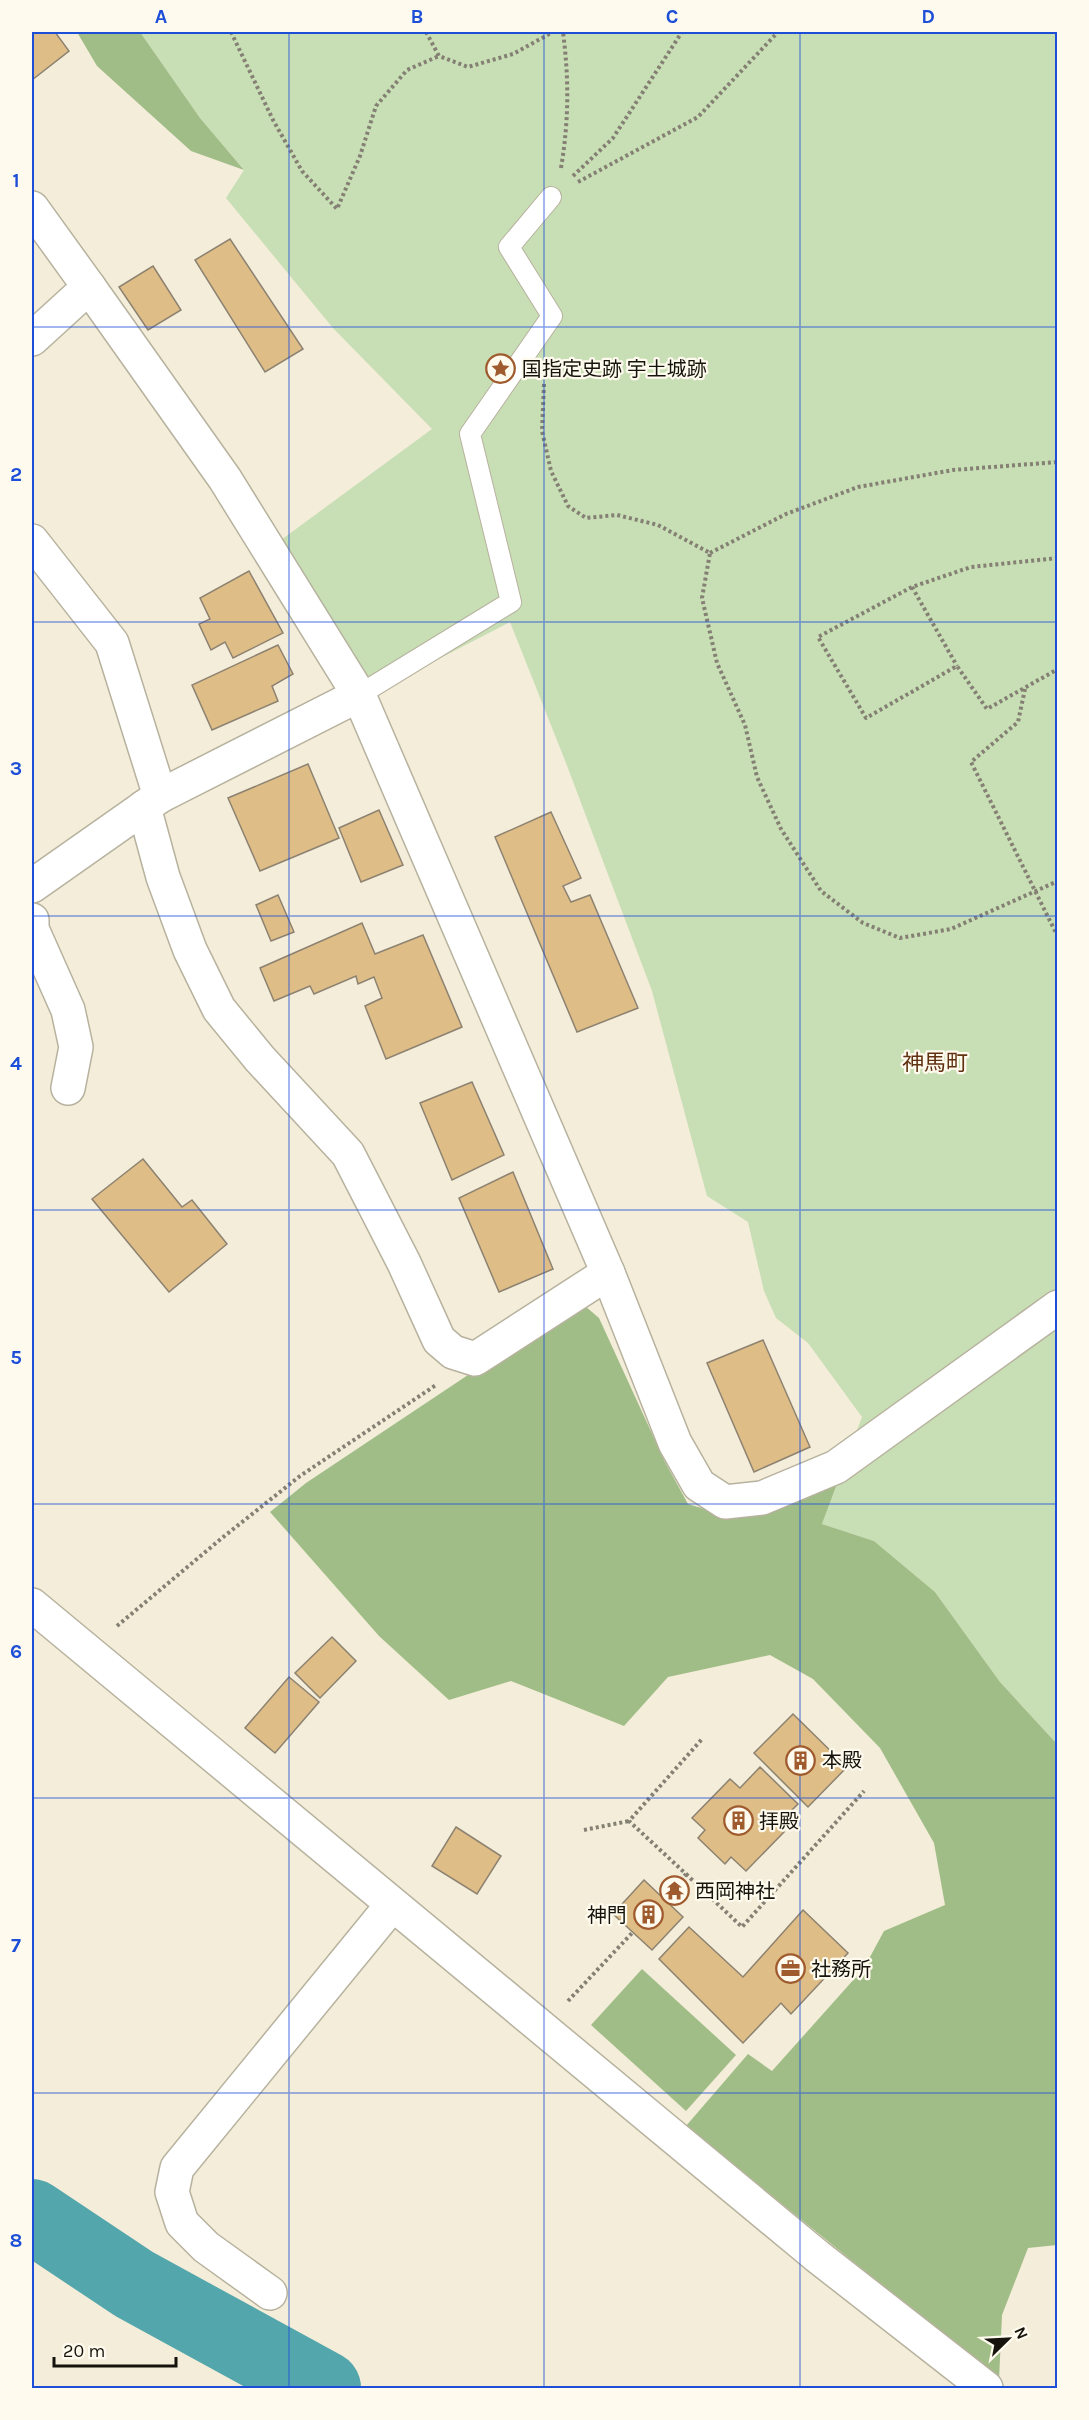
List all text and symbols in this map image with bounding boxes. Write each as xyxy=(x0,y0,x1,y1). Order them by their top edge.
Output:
text: A xyxy=(155,5,168,28)
text: B xyxy=(411,5,423,28)
text: C xyxy=(666,5,678,28)
text: D xyxy=(921,5,935,28)
text: 1 xyxy=(12,169,20,192)
place icon: 国指定史跡 宇土城跡 xyxy=(485,353,517,385)
place label: 国指定史跡 宇土城跡 xyxy=(522,358,707,381)
text: 2 xyxy=(10,463,22,486)
text: 3 xyxy=(10,757,22,780)
district label: 神馬町 xyxy=(902,1050,968,1076)
text: 4 xyxy=(10,1052,22,1075)
text: 5 xyxy=(10,1346,22,1369)
text: 6 xyxy=(10,1640,22,1663)
building icon: 本殿 xyxy=(785,1744,817,1776)
place label: 本殿 xyxy=(822,1749,862,1772)
building icon: 拝殿 xyxy=(722,1805,754,1837)
place label: 拝殿 xyxy=(759,1810,799,1833)
temple icon: 西岡神社 xyxy=(658,1875,690,1907)
place label: 西岡神社 xyxy=(695,1880,775,1903)
building icon: 神門 xyxy=(632,1899,664,1931)
place label: 神門 xyxy=(587,1904,627,1927)
text: 7 xyxy=(11,1934,21,1957)
office icon: 社務所 xyxy=(774,1953,806,1985)
place label: 社務所 xyxy=(811,1958,871,1981)
text: 8 xyxy=(10,2229,22,2252)
north arrow xyxy=(978,2309,1038,2369)
text: N xyxy=(1010,2324,1032,2342)
scale bar xyxy=(54,2330,176,2368)
text: 20 m xyxy=(63,2340,105,2362)

